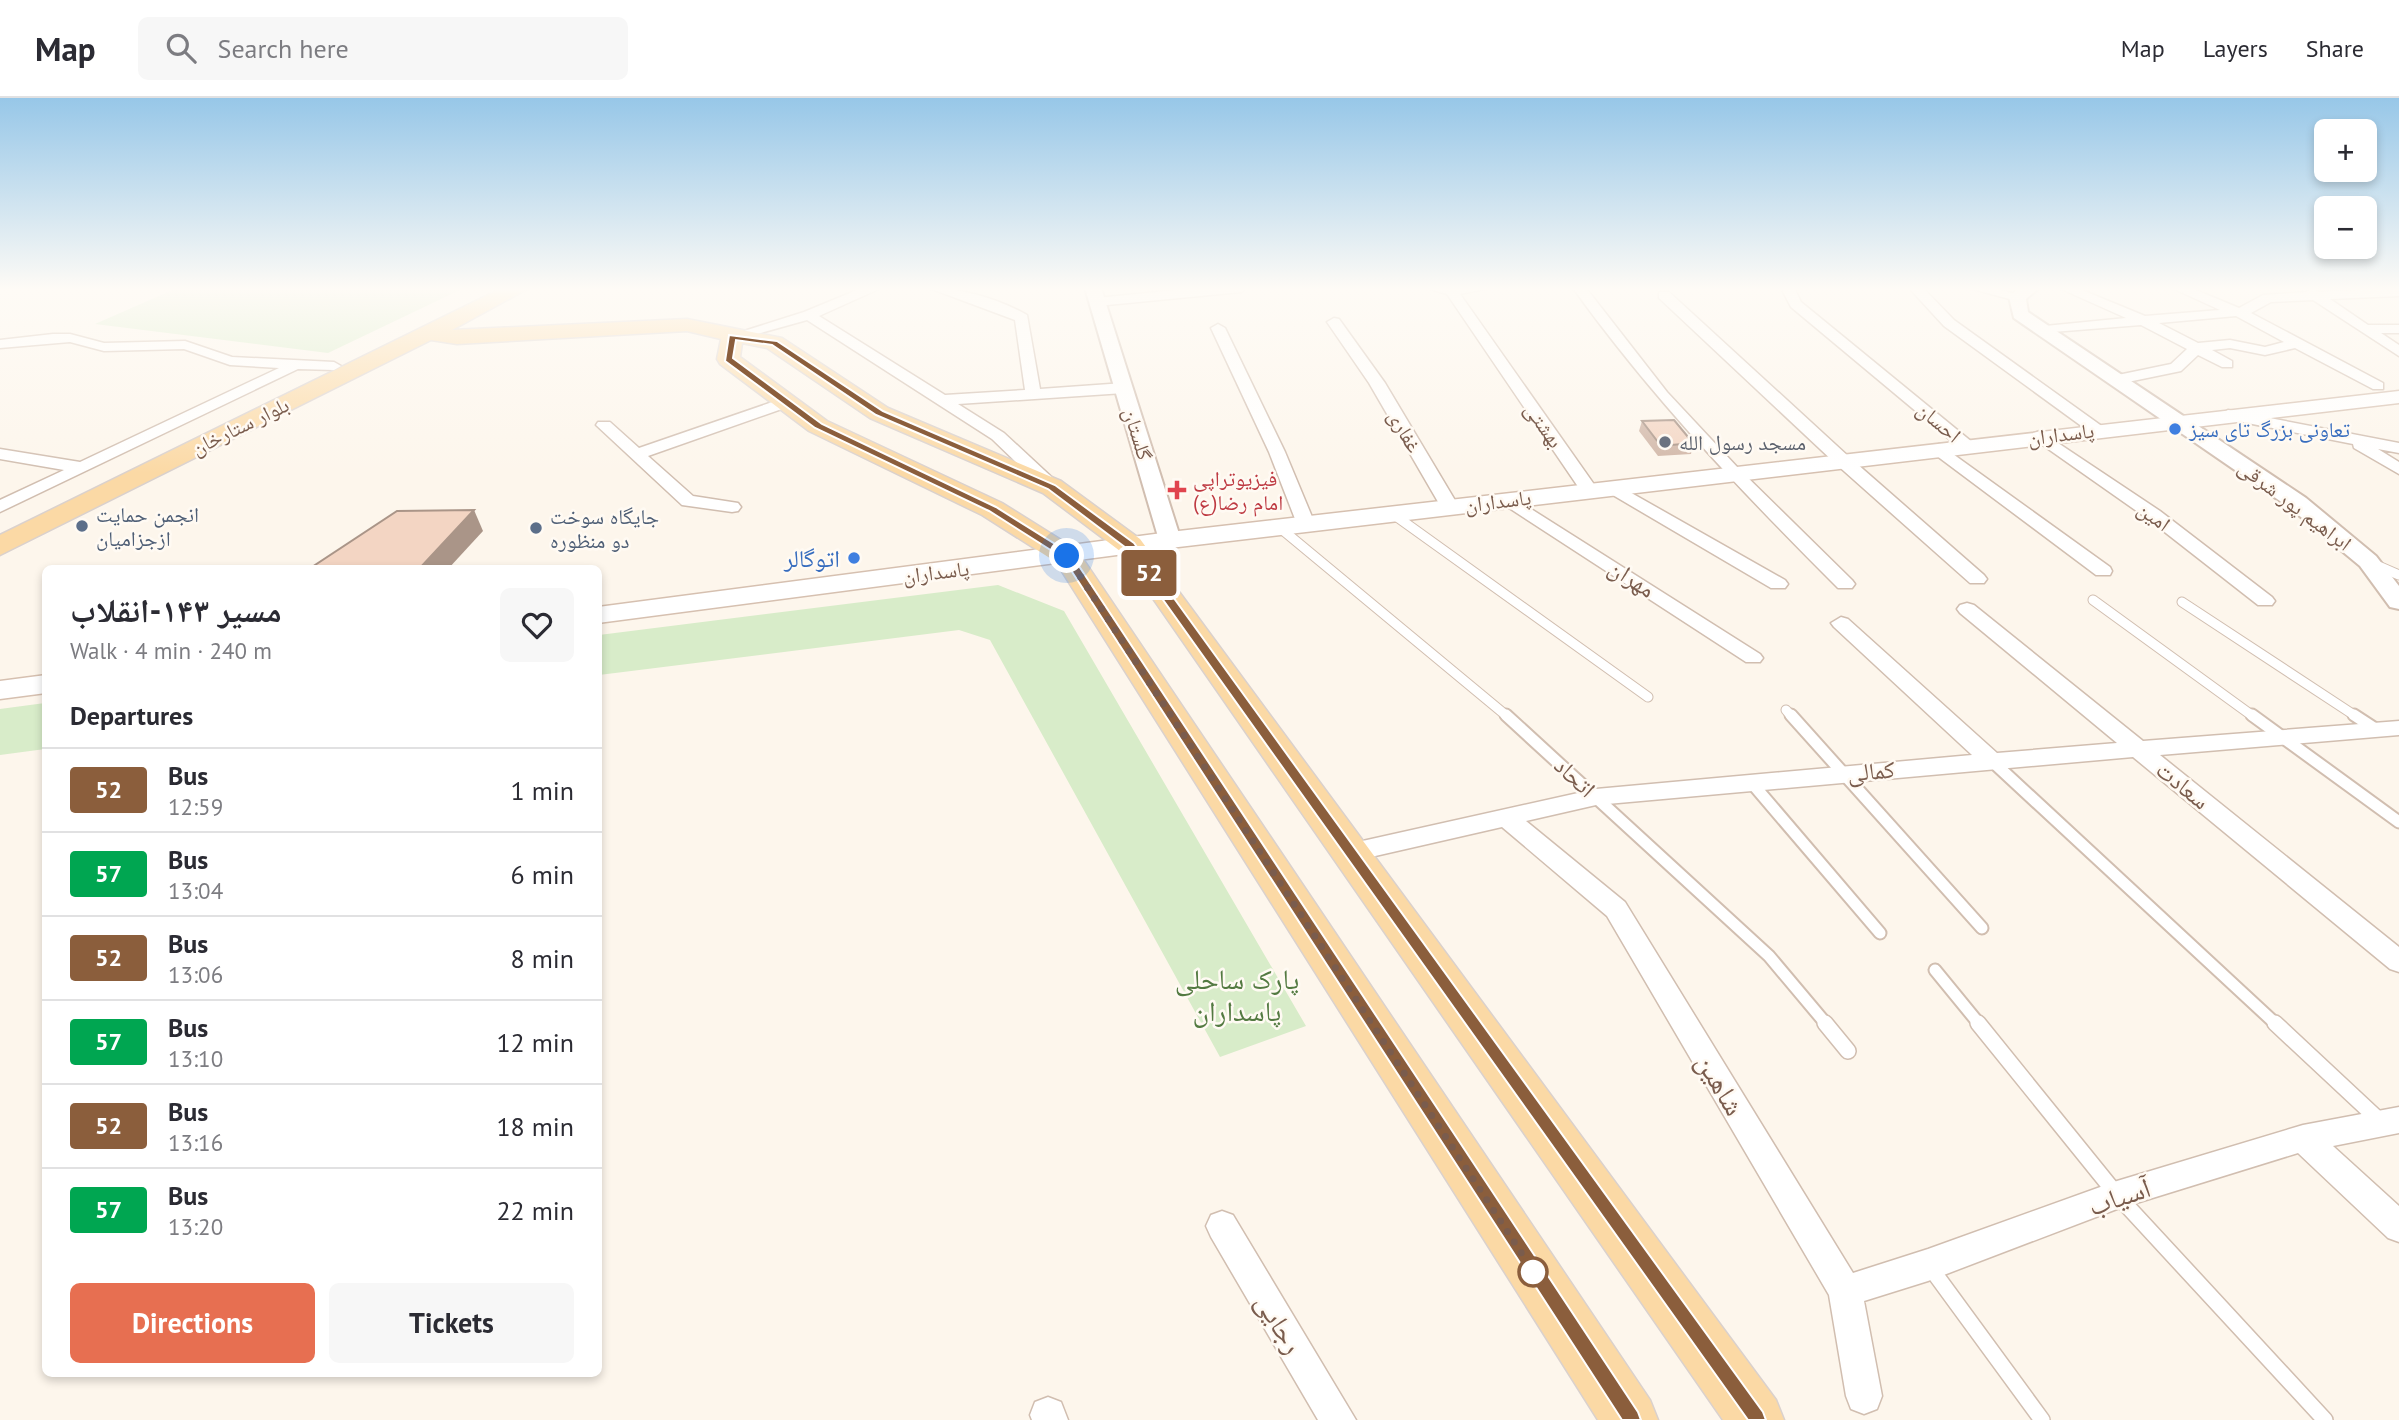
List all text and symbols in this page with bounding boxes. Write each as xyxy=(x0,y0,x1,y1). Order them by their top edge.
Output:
search box xyxy=(138,17,628,80)
text: Map xyxy=(35,27,96,70)
icon: search xyxy=(162,29,200,67)
text: Search here xyxy=(218,32,349,65)
text: Map xyxy=(2121,33,2165,64)
text: Layers xyxy=(2203,33,2268,64)
text: Share xyxy=(2306,33,2364,64)
map controls xyxy=(2314,119,2377,259)
button: + xyxy=(2314,119,2377,182)
button: − xyxy=(2314,196,2377,259)
street label: بلوار ستارخان xyxy=(187,391,293,461)
street label: احسان xyxy=(1911,396,1967,448)
street label: بهشتی xyxy=(1519,397,1569,453)
street label: گلستان xyxy=(1117,405,1159,464)
street label: غفاری xyxy=(1382,405,1428,458)
place label: تعاونی بزرگ تای سیز xyxy=(2188,416,2350,443)
street label: پاسداران xyxy=(2026,417,2096,451)
marker: تعاونی بزرگ تای سیز xyxy=(2167,421,2183,437)
place label: مسجد رسول الله xyxy=(1679,429,1806,456)
marker: مسجد رسول الله xyxy=(1657,434,1673,450)
street label: ابراهیم پور شرقی xyxy=(2232,453,2357,557)
place label: فیزیوتراپی امام رضا(ع) xyxy=(1193,465,1283,517)
marker: فیزیوتراپی امام رضا(ع) xyxy=(1167,480,1187,500)
street label: پاسداران xyxy=(1463,484,1533,518)
street label: امین xyxy=(2132,495,2176,537)
place label: انجمن حمایت ازجزامیان xyxy=(96,501,199,552)
place label: جایگاه سوخت دو منظوره xyxy=(550,503,659,554)
marker: انجمن حمایت ازجزامیان xyxy=(74,518,90,534)
marker: جایگاه سوخت دو منظوره xyxy=(528,520,544,536)
your location xyxy=(1049,538,1084,573)
place label: اتوگالر xyxy=(783,543,840,574)
marker: اتوگالر xyxy=(846,550,862,566)
line badge: 52 xyxy=(1118,550,1180,596)
street label: مهران xyxy=(1603,552,1661,604)
street label: پاسداران xyxy=(901,555,971,589)
text: 52 xyxy=(1135,557,1163,588)
text: مسیر ۱۴۳-انقلاب xyxy=(70,588,282,631)
button: heart xyxy=(500,588,574,662)
text: Walk · 4 min · 240 m xyxy=(70,636,272,665)
text: Departures xyxy=(70,699,193,732)
street label: اتحاد xyxy=(1548,750,1602,804)
street label: کمالی xyxy=(1846,753,1896,789)
street label: سعادت xyxy=(2150,754,2216,816)
text: Bus xyxy=(168,759,208,792)
text: 52 xyxy=(95,774,122,805)
text: 1 min xyxy=(511,774,574,807)
text: 12:59 xyxy=(168,792,223,821)
text: Bus xyxy=(168,843,208,876)
text: 57 xyxy=(95,858,122,889)
text: 6 min xyxy=(511,858,574,891)
text: 13:04 xyxy=(168,876,223,905)
text: Bus xyxy=(168,927,208,960)
text: 52 xyxy=(95,942,122,973)
text: 8 min xyxy=(511,942,574,975)
text: 13:06 xyxy=(168,960,223,989)
park label: پارک ساحلی پاسداران xyxy=(1175,960,1299,1029)
text: Bus xyxy=(168,1011,208,1044)
text: 57 xyxy=(95,1026,122,1057)
text: 12 min xyxy=(496,1026,574,1059)
text: 13:10 xyxy=(168,1044,223,1073)
street label: شاهین xyxy=(1688,1046,1754,1122)
text: Bus xyxy=(168,1095,208,1128)
text: 52 xyxy=(95,1110,122,1141)
text: 18 min xyxy=(496,1110,574,1143)
text: 13:16 xyxy=(168,1128,223,1157)
street label: آسیاب xyxy=(2083,1168,2156,1224)
text: Bus xyxy=(168,1179,208,1212)
text: 57 xyxy=(95,1194,122,1225)
text: 22 min xyxy=(496,1194,574,1227)
text: 13:20 xyxy=(168,1212,223,1241)
unlabelled marker xyxy=(1518,1257,1548,1287)
button: Directions xyxy=(70,1283,315,1363)
button: Tickets xyxy=(329,1283,574,1363)
street label: رجایی xyxy=(1248,1286,1312,1360)

